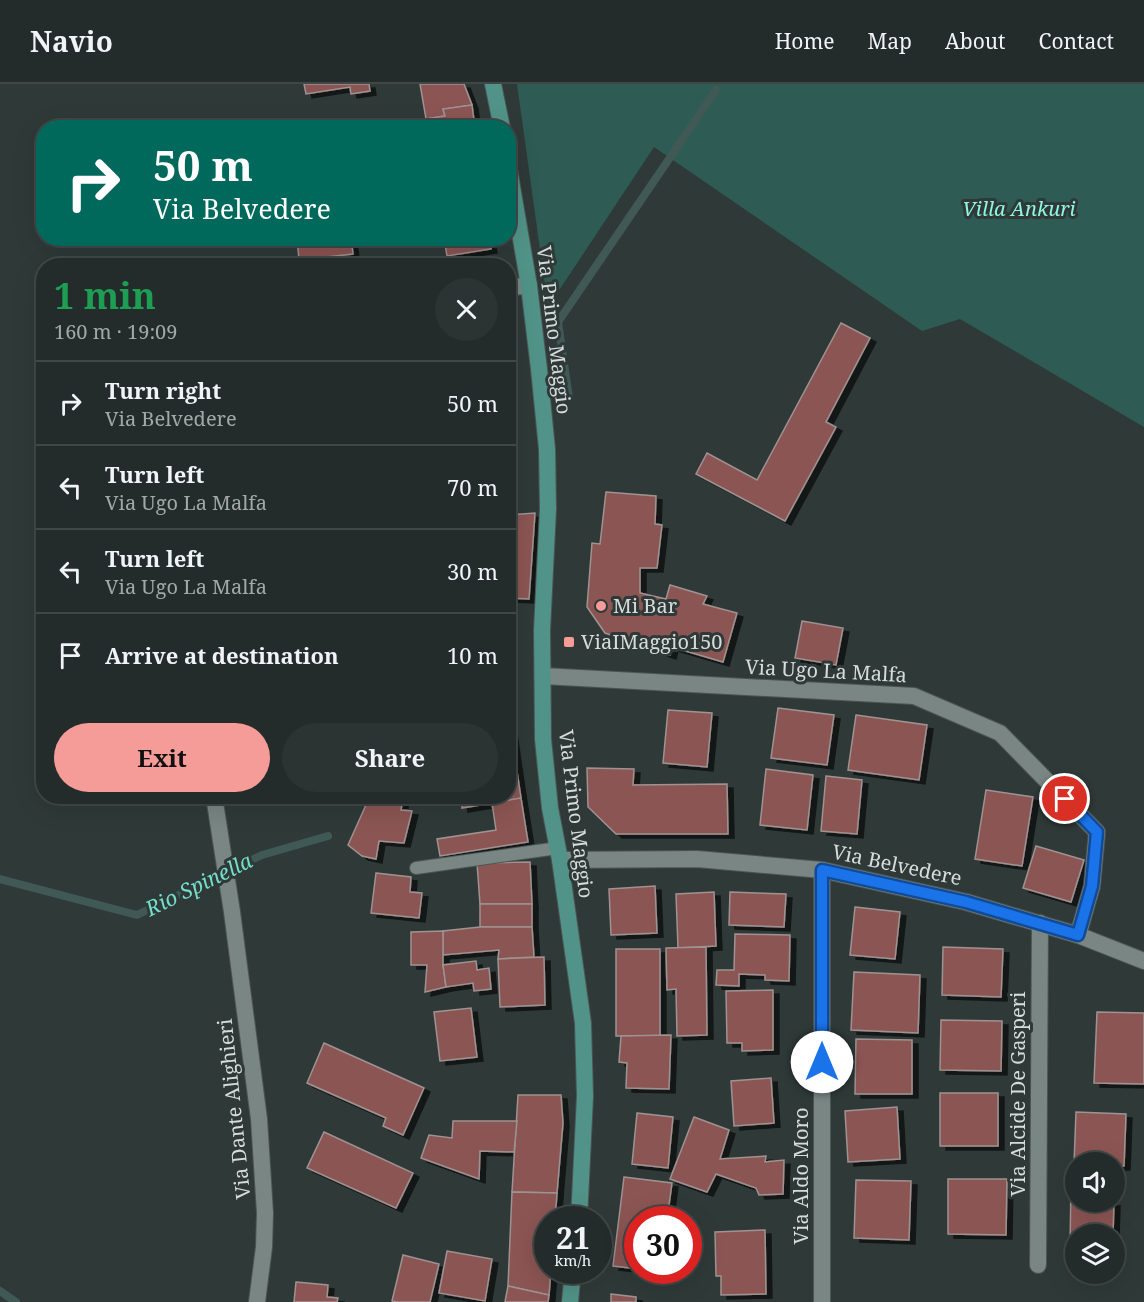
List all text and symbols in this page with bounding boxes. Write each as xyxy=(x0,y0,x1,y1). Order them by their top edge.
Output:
text: Navio xyxy=(30,22,113,60)
text: Home xyxy=(775,27,835,55)
text: Map xyxy=(868,27,912,55)
text: About xyxy=(945,27,1006,55)
text: Contact xyxy=(1039,27,1114,55)
text: 50 m xyxy=(153,136,253,193)
icon: right xyxy=(54,144,132,222)
text: Via Belvedere xyxy=(153,190,331,227)
park label: Villa Ankuri xyxy=(962,195,1076,222)
street label: Via Primo Maggio xyxy=(531,244,578,416)
text: 1 min xyxy=(54,271,156,320)
button: close xyxy=(435,278,498,341)
text: 160 m · 19:09 xyxy=(54,318,177,345)
text: Turn right xyxy=(105,375,221,405)
icon: right xyxy=(54,387,87,420)
text: 50 m xyxy=(447,388,498,418)
text: Via Belvedere xyxy=(105,405,237,432)
text: Turn left xyxy=(105,459,204,489)
icon: left xyxy=(54,471,87,504)
text: 70 m xyxy=(447,472,498,502)
text: Via Ugo La Malfa xyxy=(105,489,267,516)
text: Turn left xyxy=(105,543,204,573)
icon: left xyxy=(54,555,87,588)
text: 30 m xyxy=(447,556,498,586)
text: Via Ugo La Malfa xyxy=(105,573,267,600)
place label: Mi Bar xyxy=(613,592,678,619)
marker: Mi Bar xyxy=(594,599,608,613)
place label: ViaIMaggio150 xyxy=(581,628,723,655)
marker: ViaIMaggio150 xyxy=(562,635,576,649)
icon: arrive xyxy=(54,639,87,672)
text: Arrive at destination xyxy=(105,640,339,670)
text: 10 m xyxy=(447,640,498,670)
street label: Via Ugo La Malfa xyxy=(744,653,908,688)
button: Exit xyxy=(54,723,270,792)
button: Share xyxy=(282,723,498,792)
street label: Via Primo Maggio xyxy=(553,728,600,900)
pin xyxy=(1039,773,1090,824)
icon: arrive xyxy=(1048,782,1081,815)
street label: Via Belvedere xyxy=(830,838,964,891)
water label: Rio Spinella xyxy=(140,846,257,922)
street label: Via Alcide De Gasperi xyxy=(1004,991,1031,1196)
street label: Via Dante Alighieri xyxy=(211,1017,256,1201)
position arrow xyxy=(790,1030,854,1094)
street label: Via Aldo Moro xyxy=(787,1108,814,1244)
map controls xyxy=(1065,1152,1125,1284)
button: sound xyxy=(1065,1152,1125,1212)
speed limit sign: 30 xyxy=(624,1206,702,1284)
text: 21 xyxy=(556,1217,590,1258)
button: layers xyxy=(1065,1224,1125,1284)
text: km/h xyxy=(555,1250,591,1270)

